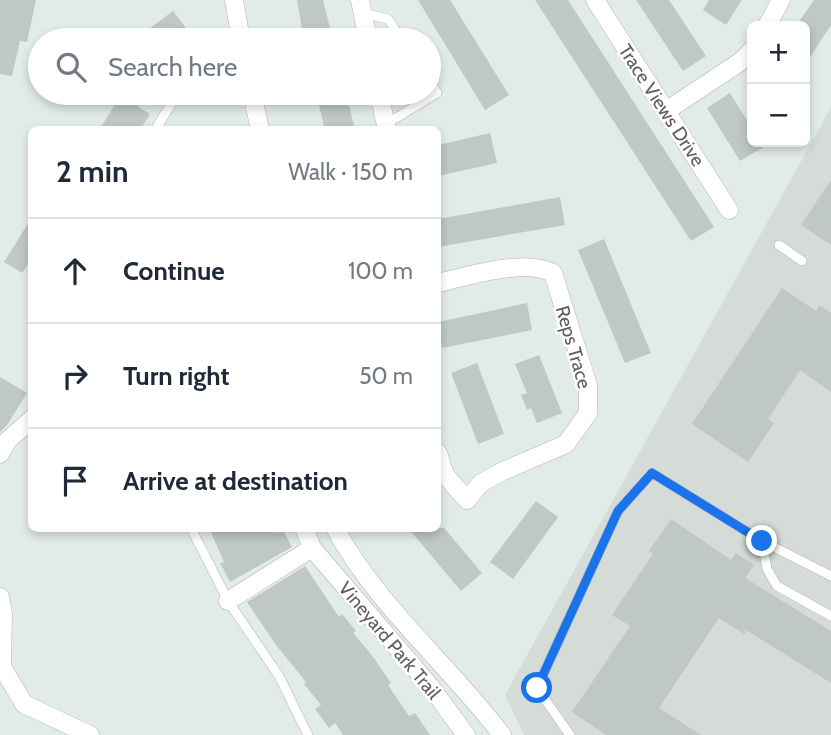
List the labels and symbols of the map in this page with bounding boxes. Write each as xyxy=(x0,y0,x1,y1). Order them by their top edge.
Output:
street label: Trace Views Drive xyxy=(614,40,710,171)
street label: Reps Trace xyxy=(551,303,596,392)
route end xyxy=(746,525,777,556)
street label: Vineyard Park Trail xyxy=(334,577,446,704)
route start xyxy=(521,672,552,703)

